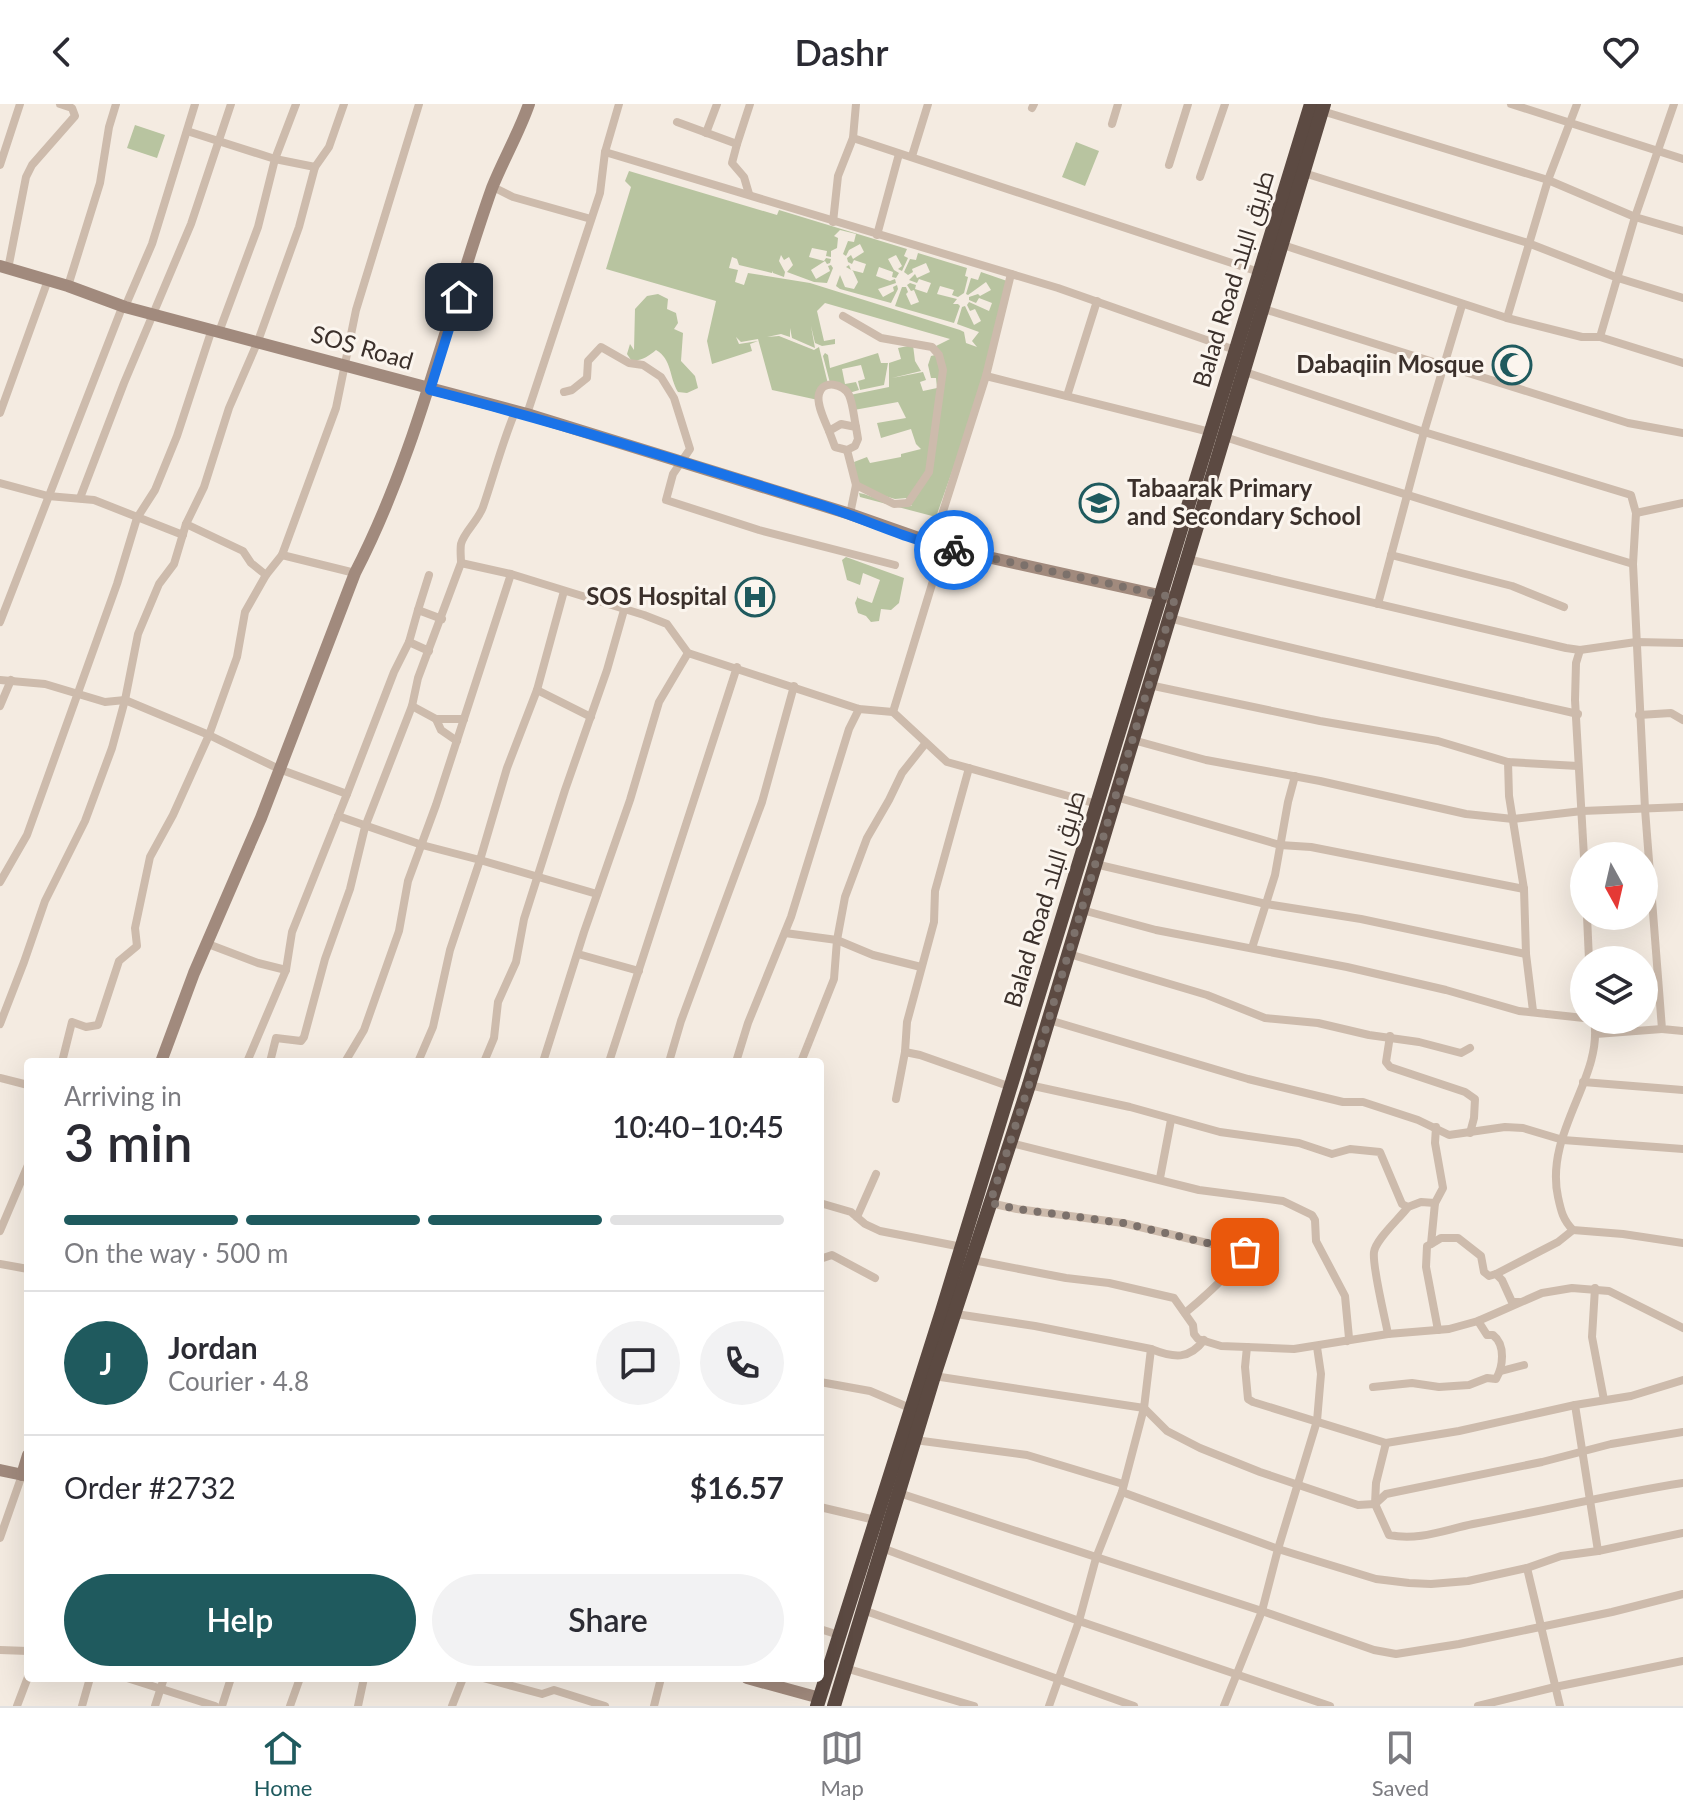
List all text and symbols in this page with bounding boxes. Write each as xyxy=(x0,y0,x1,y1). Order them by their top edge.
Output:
icon: back xyxy=(40,30,84,74)
text: Dashr xyxy=(794,30,889,74)
icon: heart xyxy=(1599,30,1643,74)
street label: Balad Road طريق البلد xyxy=(1186,167,1281,391)
pin xyxy=(425,263,493,331)
icon: home xyxy=(437,275,481,319)
street label: SOS Road xyxy=(308,318,417,375)
mosque icon: Dabaqiin Mosque xyxy=(1491,344,1533,386)
place label: Dabaqiin Mosque xyxy=(1296,349,1484,378)
place label: Tabaarak Primary and Secondary School xyxy=(1127,473,1361,530)
school or university icon: Tabaarak Primary and Secondary School xyxy=(1078,482,1120,524)
courier xyxy=(914,510,994,590)
icon: bike xyxy=(932,528,976,572)
hospital icon: SOS Hospital xyxy=(734,576,776,618)
place label: SOS Hospital xyxy=(586,581,727,610)
street label: Balad Road طريق البلد xyxy=(997,787,1092,1011)
north arrow xyxy=(1570,842,1658,930)
map controls xyxy=(1570,842,1658,1034)
button: layers xyxy=(1570,946,1658,1034)
text: Arriving in xyxy=(64,1080,182,1112)
text: 10:40–10:45 xyxy=(612,1108,784,1144)
text: 3 min xyxy=(64,1111,192,1173)
pin xyxy=(1211,1218,1279,1286)
icon: bag xyxy=(1223,1230,1267,1274)
text: On the way · 500 m xyxy=(64,1237,288,1269)
button: chat xyxy=(596,1321,680,1405)
button: phone xyxy=(700,1321,784,1405)
text: Jordan xyxy=(168,1329,258,1365)
text: J xyxy=(100,1345,112,1381)
text: Courier · 4.8 xyxy=(168,1365,309,1397)
text: Order #2732 xyxy=(64,1469,236,1505)
text: $16.57 xyxy=(690,1469,784,1505)
button: Help xyxy=(64,1574,416,1666)
button: Share xyxy=(432,1574,784,1666)
tab: Home xyxy=(254,1726,312,1801)
tab: Map xyxy=(820,1726,864,1801)
tab: Saved xyxy=(1372,1726,1429,1801)

